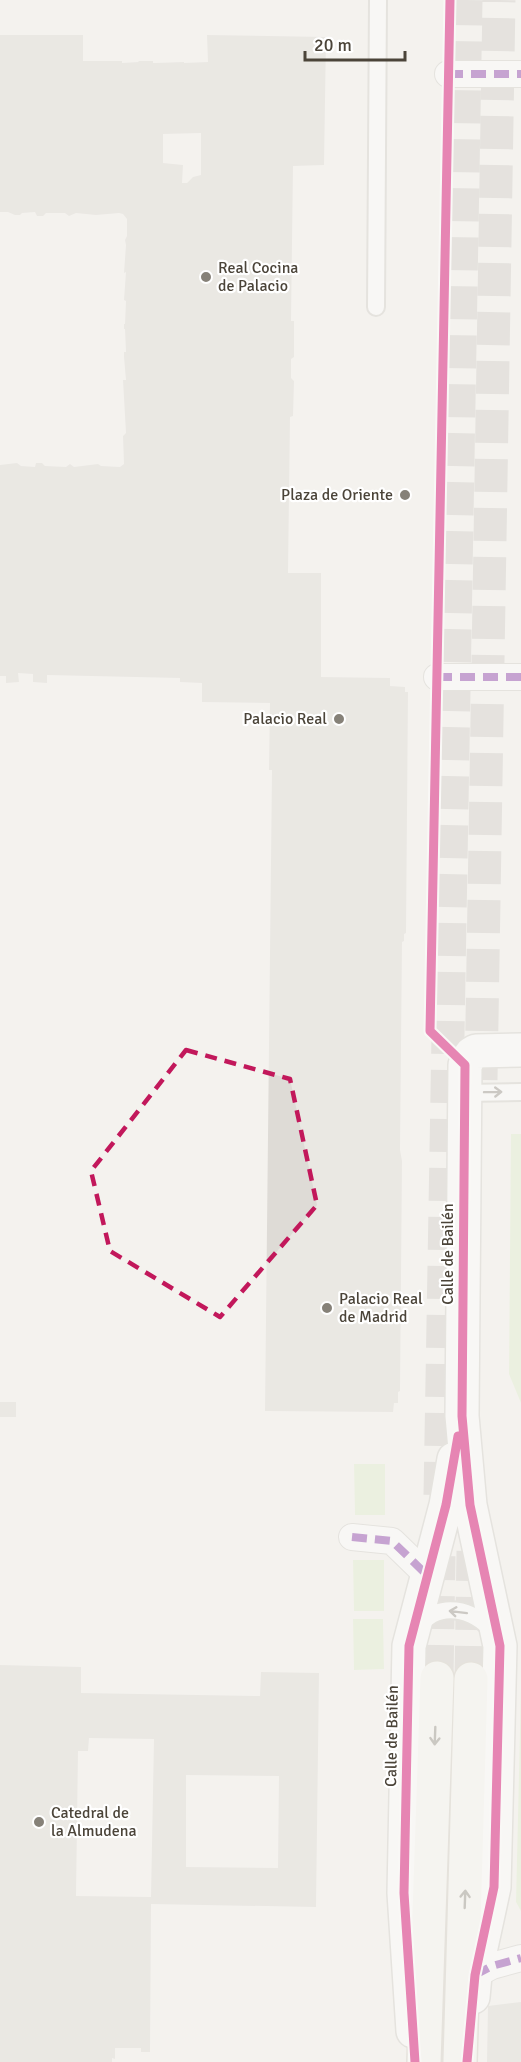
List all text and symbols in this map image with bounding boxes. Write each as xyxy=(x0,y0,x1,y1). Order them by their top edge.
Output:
scale bar xyxy=(305,24,406,62)
text: 20 m xyxy=(314,34,352,56)
place label: Real Cocina de Palacio xyxy=(218,258,298,296)
marker: Real Cocina de Palacio xyxy=(199,270,213,284)
place label: Plaza de Oriente xyxy=(281,485,393,505)
marker: Plaza de Oriente xyxy=(398,488,412,502)
place label: Palacio Real xyxy=(243,709,327,729)
marker: Palacio Real xyxy=(332,712,346,726)
one-way arrow xyxy=(482,1087,502,1098)
street label: Calle de Bailén xyxy=(438,1203,458,1305)
place label: Palacio Real de Madrid xyxy=(339,1289,423,1327)
marker: Palacio Real de Madrid xyxy=(320,1301,334,1315)
one-way arrow xyxy=(448,1606,468,1617)
street label: Calle de Bailén xyxy=(381,1685,403,1787)
one-way arrow xyxy=(429,1726,440,1746)
place label: Catedral de la Almudena xyxy=(51,1803,137,1841)
marker: Catedral de la Almudena xyxy=(32,1815,46,1829)
one-way arrow xyxy=(459,1889,470,1909)

